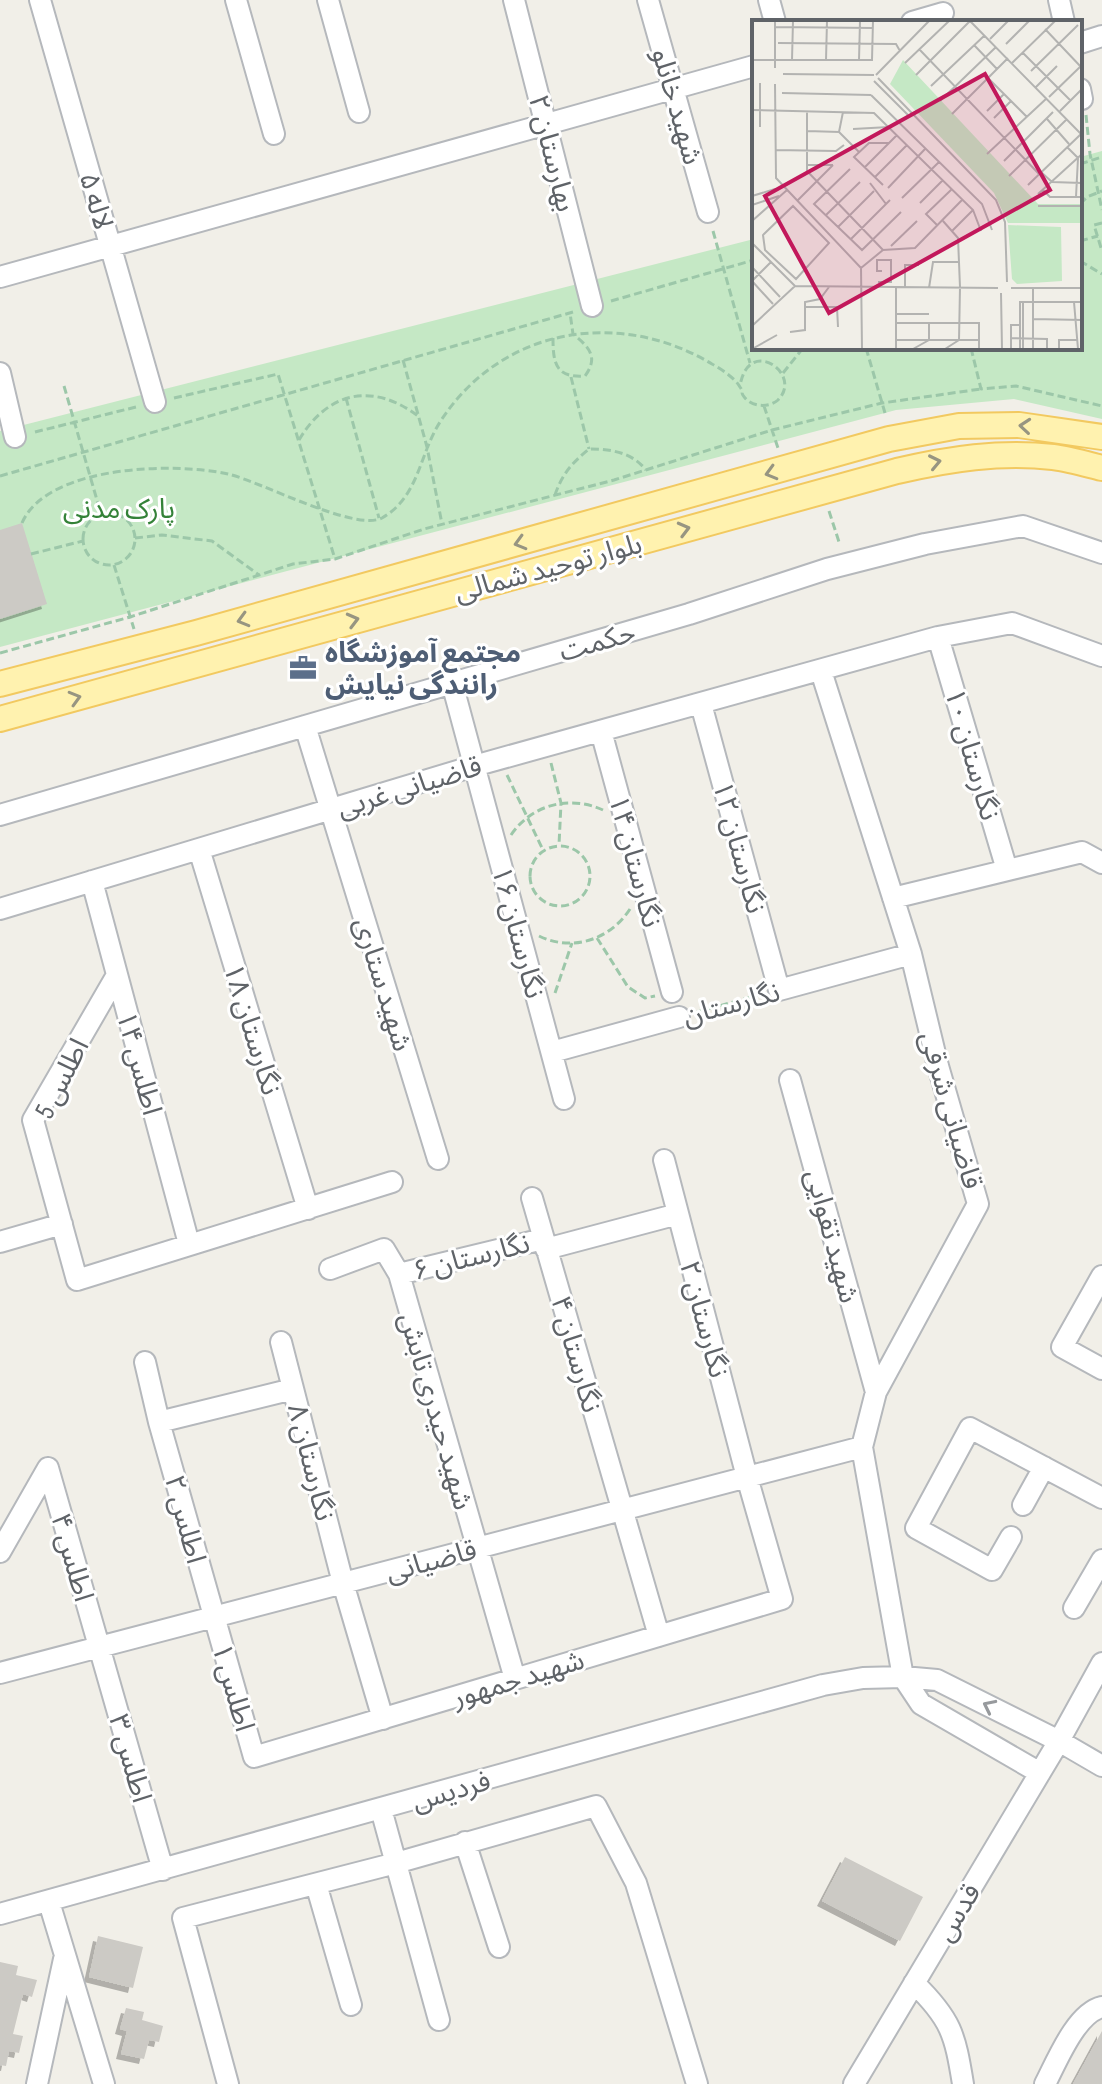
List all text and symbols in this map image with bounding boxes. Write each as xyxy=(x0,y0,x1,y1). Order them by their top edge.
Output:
inset map xyxy=(752,20,1082,350)
street label: شهید خانلو xyxy=(644,44,709,169)
street label: بهارستان ۲ xyxy=(521,91,582,215)
street label: لاله ۵ xyxy=(72,169,119,234)
one-way arrow xyxy=(1018,418,1031,435)
one-way arrow xyxy=(928,454,942,471)
one-way arrow xyxy=(764,464,778,480)
park label: پارک مدنی xyxy=(63,493,175,526)
one-way arrow xyxy=(677,522,691,539)
street label: بلوار توحید شمالی xyxy=(451,528,646,609)
one-way arrow xyxy=(514,534,528,550)
one-way arrow xyxy=(237,611,251,627)
one-way arrow xyxy=(345,613,359,630)
street label: حکمت xyxy=(556,616,639,669)
place label: مجتمع آموزشگاه رانندگی نیایش xyxy=(325,637,521,702)
office icon: مجتمع آموزشگاه رانندگی نیایش xyxy=(288,653,318,683)
street label: نگارستان ۱۰ xyxy=(937,685,1006,824)
one-way arrow xyxy=(68,691,82,707)
street label: قاضیانی غربی xyxy=(333,750,486,825)
street label: نگارستان ۱۲ xyxy=(705,778,772,917)
street label: نگارستان ۱۴ xyxy=(601,792,668,931)
street label: نگارستان ۱۶ xyxy=(484,863,551,1002)
street label: شهید ستاری xyxy=(347,914,419,1055)
street label: نگارستان ۱۸ xyxy=(216,960,287,1099)
street label: نگارستان xyxy=(679,976,784,1033)
street label: اطلس ۱۴ xyxy=(109,1008,168,1119)
street label: قاضیانی شرقی xyxy=(912,1028,989,1193)
street label: اطلس 5 xyxy=(28,1033,96,1124)
street label: شهید تقوایی xyxy=(798,1166,865,1307)
street label: نگارستان ۶ xyxy=(409,1227,533,1288)
street label: نگارستان ۲ xyxy=(672,1257,735,1381)
street label: نگارستان ۴ xyxy=(543,1292,608,1416)
street label: شهید حیدری تابش xyxy=(392,1309,479,1514)
street label: نگارستان ۸ xyxy=(280,1400,341,1524)
street label: اطلس ۲ xyxy=(157,1472,212,1567)
street label: اطلس ۴ xyxy=(43,1510,100,1605)
street label: قاضیانی xyxy=(382,1534,480,1589)
street label: اطلس ۱ xyxy=(204,1640,261,1735)
street label: شهید جمهور xyxy=(447,1644,588,1715)
one-way arrow xyxy=(983,1700,998,1716)
street label: اطلس ۳ xyxy=(101,1711,158,1806)
street label: فردیس xyxy=(408,1765,494,1818)
street label: قدس xyxy=(928,1878,988,1948)

